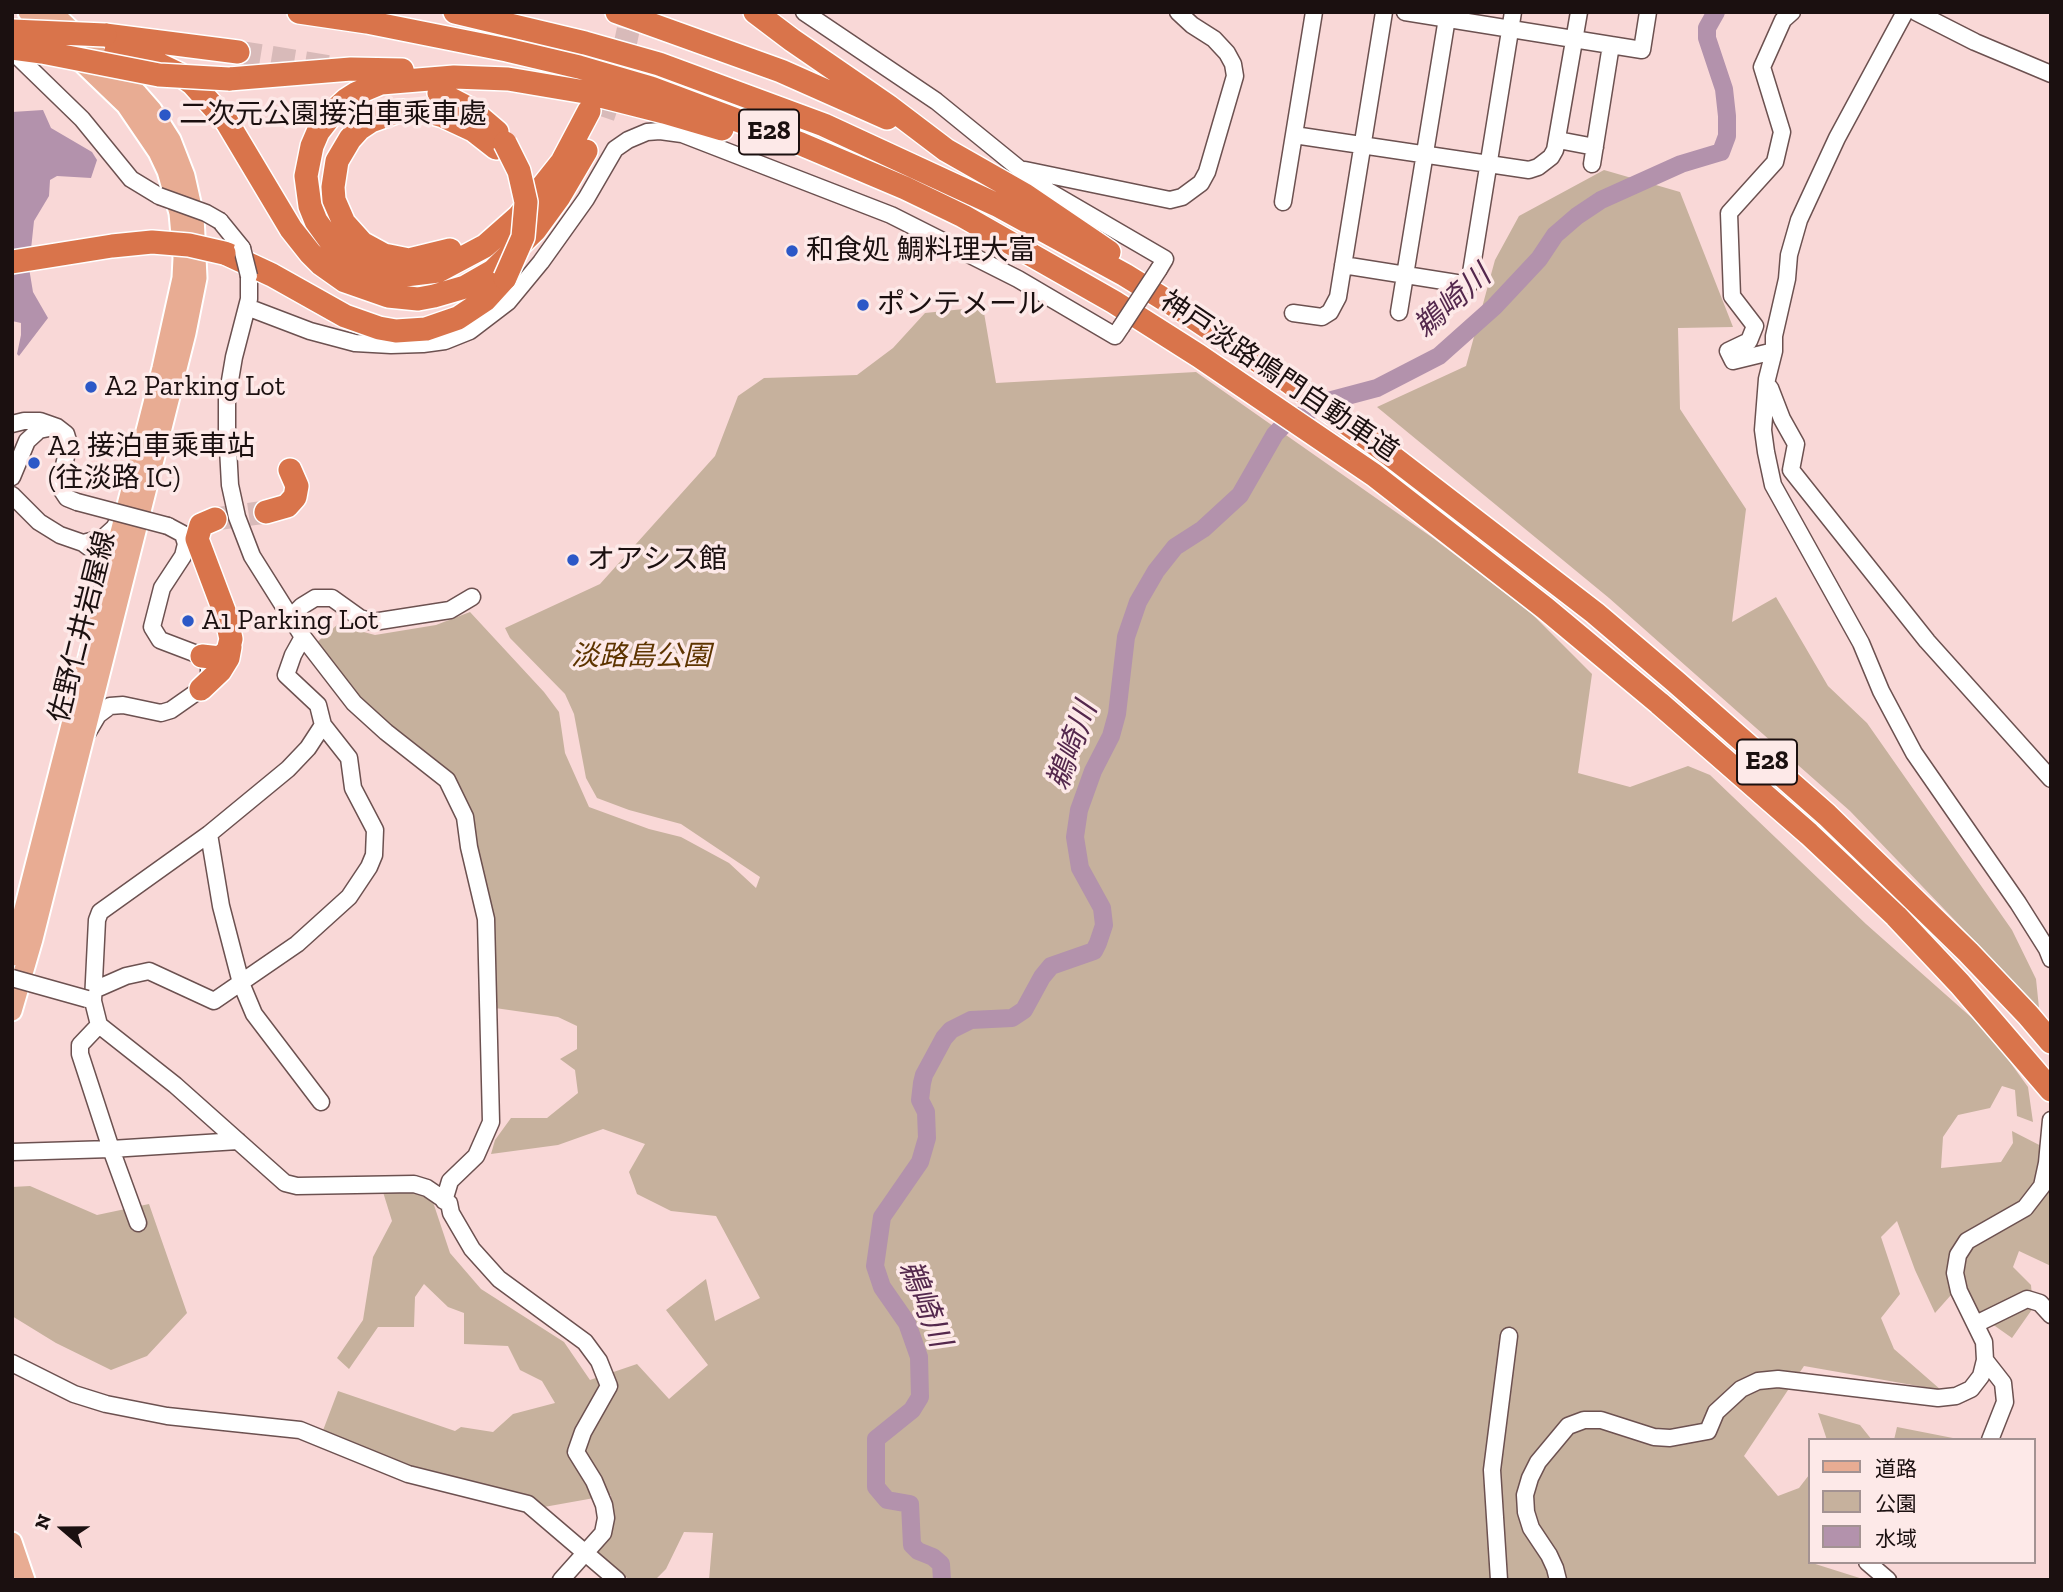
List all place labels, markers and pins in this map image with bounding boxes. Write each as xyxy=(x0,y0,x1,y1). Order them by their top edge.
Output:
place label: 二次元公園接泊車乘車處 xyxy=(179,98,487,132)
marker: 二次元公園接泊車乘車處 xyxy=(157,107,173,123)
place label: 和食処 鯛料理大富 xyxy=(806,234,1036,268)
marker: 和食処 鯛料理大富 xyxy=(784,243,800,259)
place label: ポンテメール xyxy=(877,288,1045,322)
marker: ポンテメール xyxy=(855,297,871,313)
place label: A2 Parking Lot xyxy=(105,370,285,404)
marker: A2 Parking Lot xyxy=(83,379,99,395)
place label: A2 接泊車乘車站 (往淡路 IC) xyxy=(48,430,255,496)
marker: A2 接泊車乘車站 (往淡路 IC) xyxy=(26,455,42,471)
place label: オアシス館 xyxy=(587,543,727,577)
marker: オアシス館 xyxy=(565,552,581,568)
place label: A1 Parking Lot xyxy=(202,604,378,638)
marker: A1 Parking Lot xyxy=(180,613,196,629)

